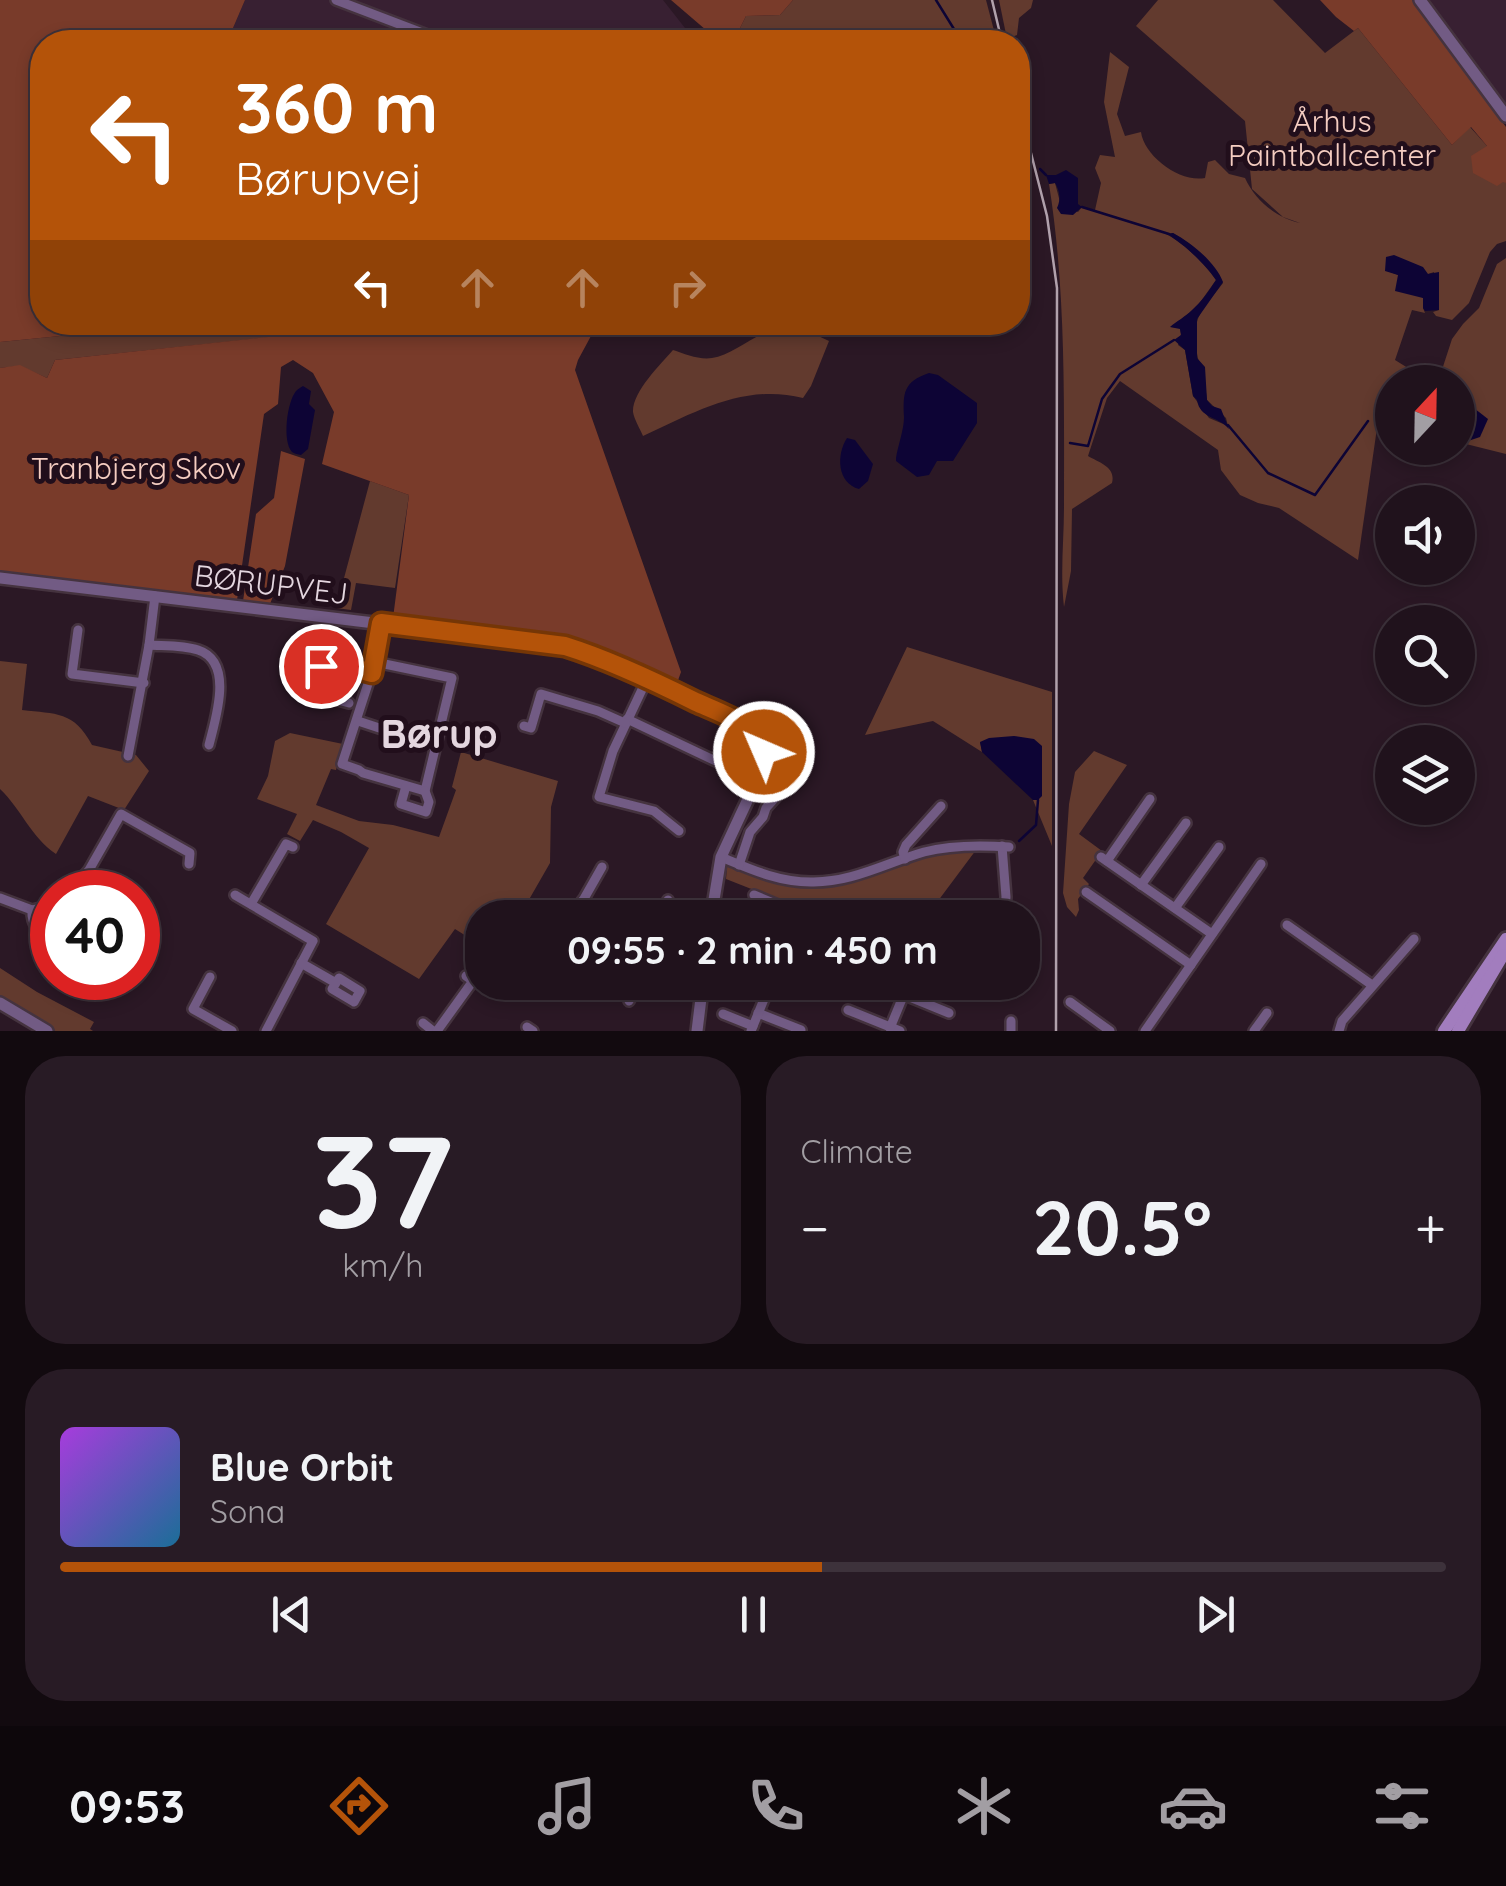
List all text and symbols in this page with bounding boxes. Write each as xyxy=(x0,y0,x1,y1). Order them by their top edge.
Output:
text: 360 m xyxy=(235,63,438,151)
icon: left xyxy=(70,70,200,200)
park label: Århus Paintballcenter xyxy=(1228,102,1436,174)
text: Børupvej xyxy=(235,150,423,206)
icon: left xyxy=(345,260,400,315)
icon: ahead xyxy=(450,260,505,315)
icon: ahead xyxy=(555,260,610,315)
icon: right xyxy=(660,260,715,315)
north arrow xyxy=(1375,365,1475,465)
map controls xyxy=(1375,365,1475,825)
park label: Tranbjerg Skov xyxy=(31,449,241,487)
button: sound xyxy=(1375,485,1475,585)
street label: BØRUPVEJ xyxy=(192,556,350,612)
button: search xyxy=(1375,605,1475,705)
pin xyxy=(279,624,364,709)
icon: arrive xyxy=(294,639,349,694)
position arrow xyxy=(712,700,816,804)
district label: Børup xyxy=(380,708,498,758)
button: layers xyxy=(1375,725,1475,825)
speed limit sign: 40 xyxy=(30,870,160,1000)
text: 09:55 · 2 min · 450 m xyxy=(567,926,938,974)
text: 37 xyxy=(312,1098,453,1261)
text: Climate xyxy=(801,1131,913,1171)
text: 20.5° xyxy=(1032,1180,1212,1274)
text: − xyxy=(801,1193,829,1262)
text: + xyxy=(1415,1193,1446,1262)
text: km/h xyxy=(342,1245,423,1285)
text: Blue Orbit xyxy=(210,1443,394,1491)
text: Sona xyxy=(210,1491,285,1531)
icon: previous xyxy=(264,1587,319,1642)
icon: pause xyxy=(726,1587,781,1642)
icon: next xyxy=(1188,1587,1243,1642)
icon: directions xyxy=(324,1771,394,1841)
icon: music xyxy=(532,1771,602,1841)
icon: phone xyxy=(741,1771,811,1841)
icon: climate xyxy=(949,1771,1019,1841)
icon: car xyxy=(1158,1771,1228,1841)
icon: filters xyxy=(1367,1771,1437,1841)
text: 09:53 xyxy=(69,1778,185,1834)

